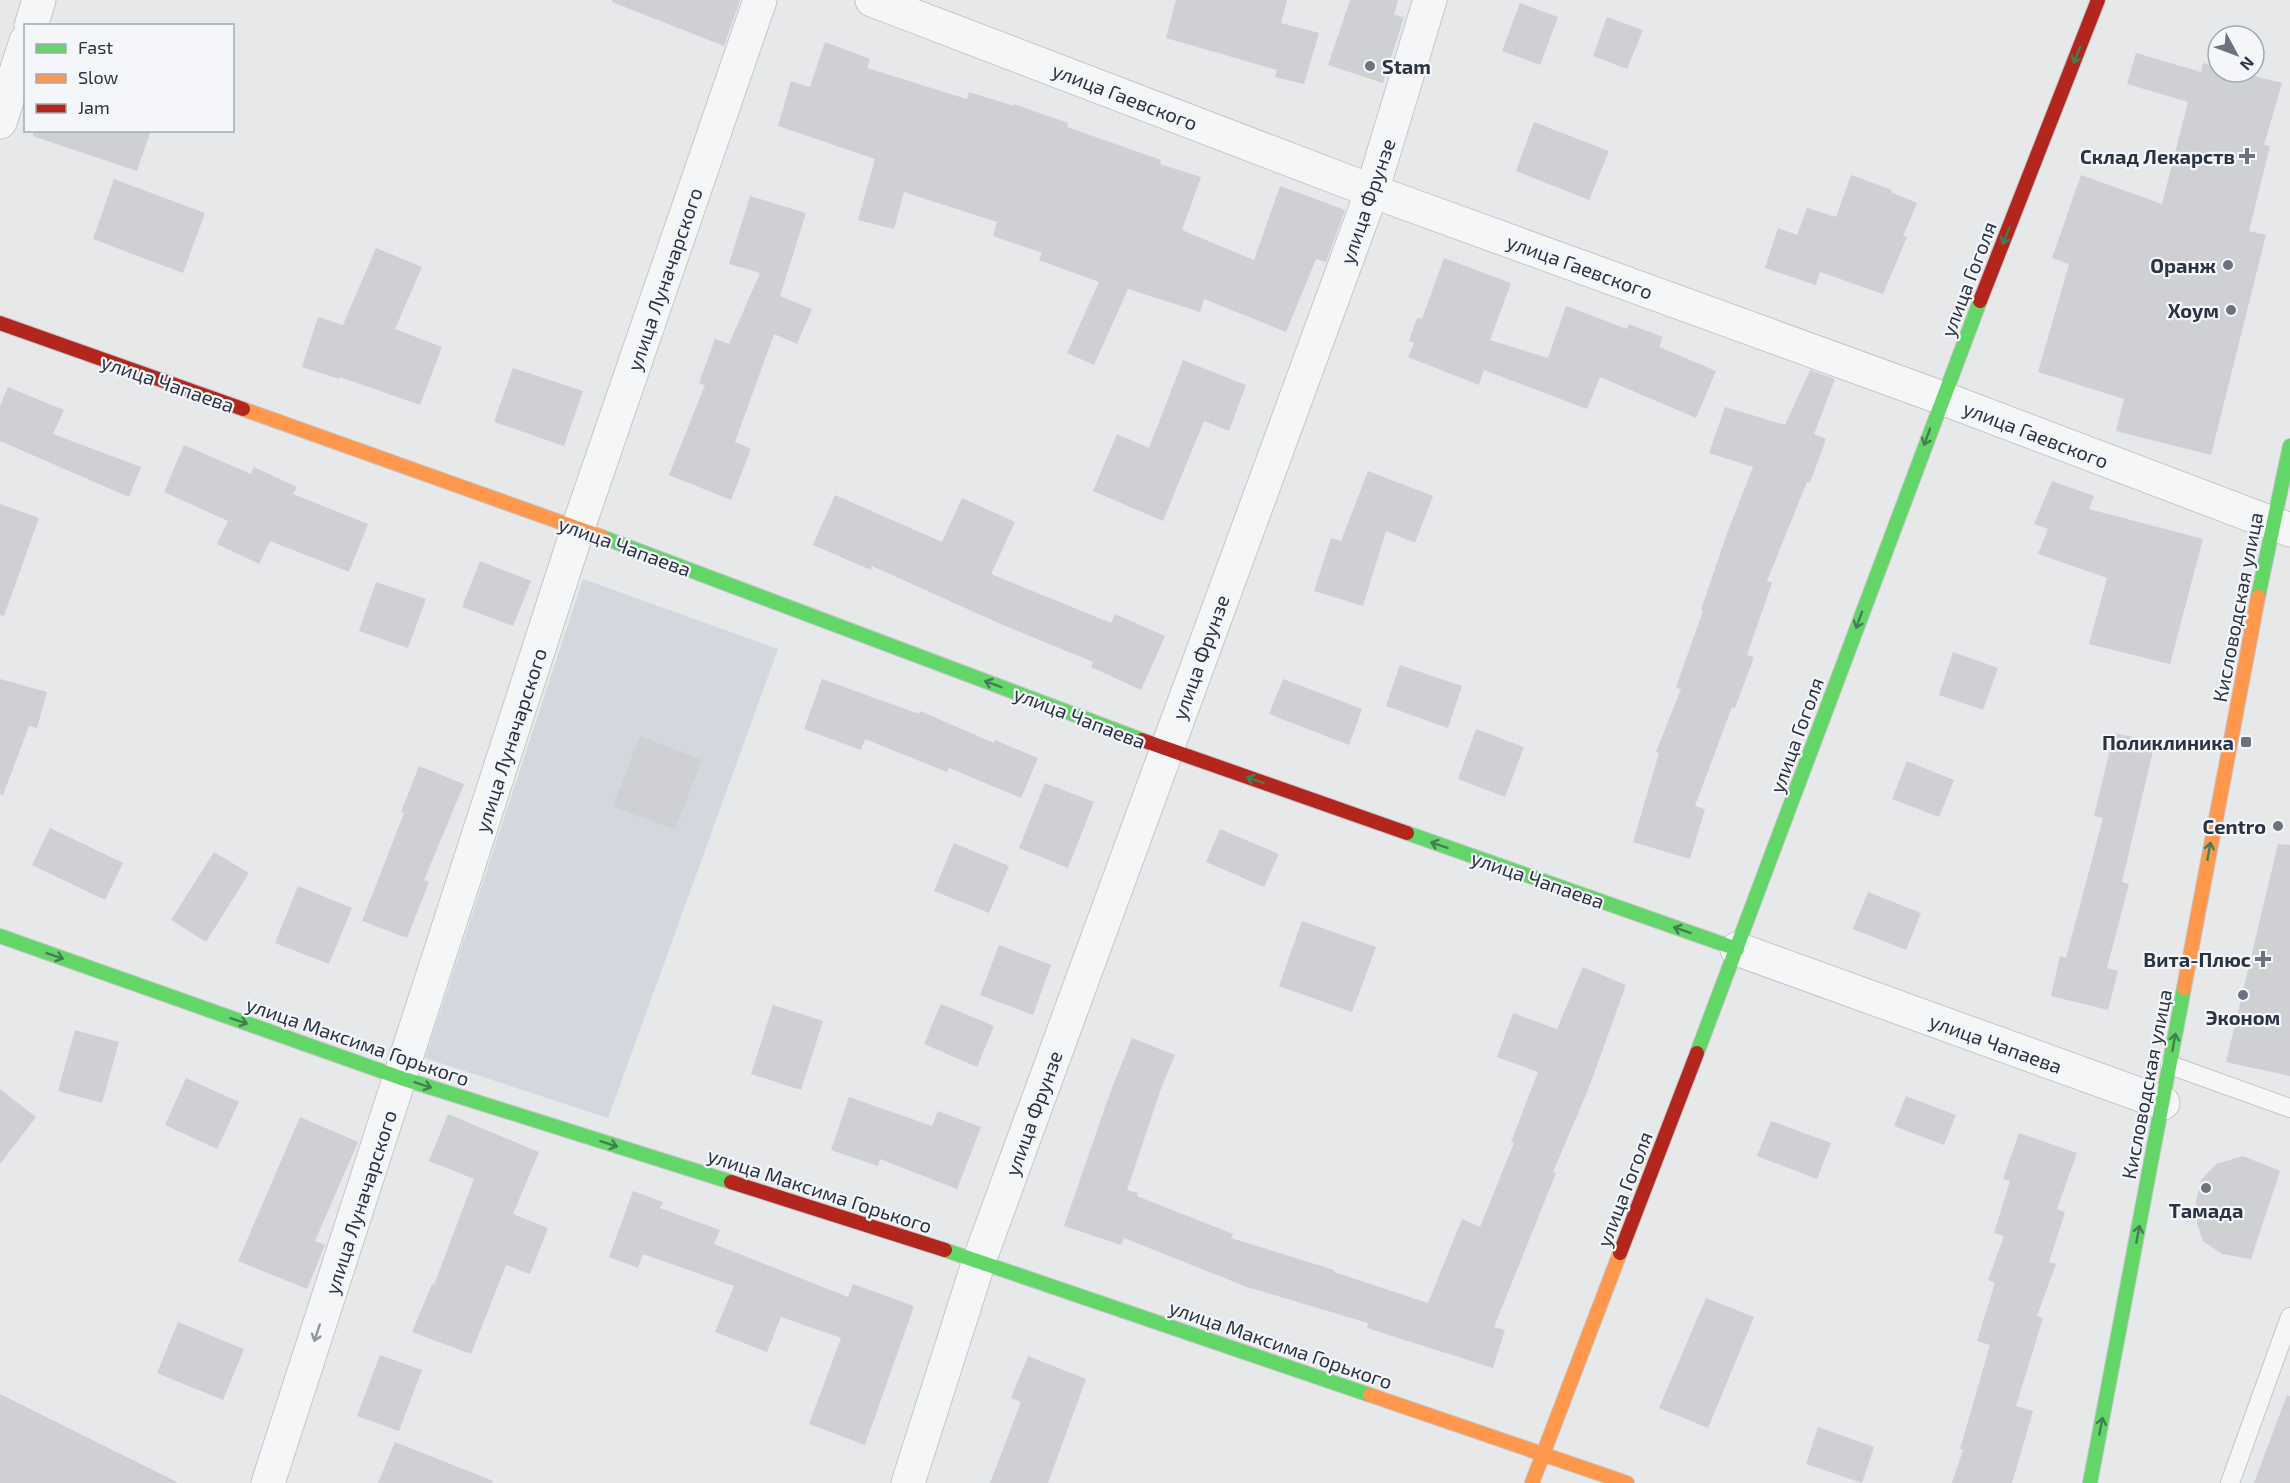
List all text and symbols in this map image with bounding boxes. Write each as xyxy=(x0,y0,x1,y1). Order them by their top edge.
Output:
legend xyxy=(24,24,234,132)
north arrow xyxy=(2206,24,2266,84)
text: Fast xyxy=(78,36,113,58)
one-way arrow xyxy=(2071,45,2082,63)
place label: Stam xyxy=(1382,54,1431,78)
text: N xyxy=(2237,54,2259,75)
street label: улица Гаевского xyxy=(1049,57,1201,136)
marker: Stam xyxy=(1363,59,1377,73)
text: Slow xyxy=(78,66,119,88)
text: Jam xyxy=(78,96,110,118)
street label: улица Фрунзе xyxy=(1334,135,1401,267)
place label: Склад Лекарств xyxy=(2080,144,2235,168)
marker: Склад Лекарств xyxy=(2240,149,2254,163)
street label: улица Луначарского xyxy=(621,184,708,374)
street label: улица Гоголя xyxy=(1935,218,2002,340)
one-way arrow xyxy=(1999,226,2010,245)
street label: улица Гаевского xyxy=(1503,228,1656,304)
place label: Оранж xyxy=(2150,253,2217,277)
marker: Оранж xyxy=(2221,258,2235,272)
place label: Хоум xyxy=(2168,298,2219,322)
marker: Хоум xyxy=(2224,303,2238,317)
street label: улица Чапаева xyxy=(98,349,238,418)
street label: улица Гаевского xyxy=(1960,395,2112,474)
one-way arrow xyxy=(1921,427,1932,446)
street label: Кисловодская улица xyxy=(2207,510,2268,704)
street label: улица Чапаева xyxy=(555,511,695,582)
street label: улица Фрунзе xyxy=(1166,591,1235,723)
one-way arrow xyxy=(1853,610,1864,629)
street label: улица Луначарского xyxy=(469,645,552,836)
street label: улица Гоголя xyxy=(1764,674,1829,796)
one-way arrow xyxy=(984,678,1003,689)
street label: улица Чапаева xyxy=(1010,681,1149,754)
place label: Поликлиника xyxy=(2102,730,2234,754)
marker: Поликлиника xyxy=(2239,735,2253,749)
one-way arrow xyxy=(1246,774,1264,785)
place label: Centro xyxy=(2203,814,2266,838)
marker: Centro xyxy=(2271,819,2285,833)
one-way arrow xyxy=(1430,838,1449,849)
one-way arrow xyxy=(2204,841,2215,861)
street label: улица Чапаева xyxy=(1468,845,1608,914)
one-way arrow xyxy=(1673,923,1692,934)
place label: Вита-Плюс xyxy=(2143,947,2251,971)
one-way arrow xyxy=(45,951,64,962)
marker: Вита-Плюс xyxy=(2256,952,2270,966)
street label: Кисловодская улица xyxy=(2116,987,2177,1181)
marker: Эконом xyxy=(2236,988,2250,1002)
street label: улица Максима Горького xyxy=(243,991,473,1092)
place label: Эконом xyxy=(2206,1005,2280,1029)
street label: улица Чапаева xyxy=(1926,1008,2066,1079)
one-way arrow xyxy=(229,1016,248,1027)
one-way arrow xyxy=(2169,1033,2180,1053)
street label: улица Фрунзе xyxy=(999,1047,1068,1179)
one-way arrow xyxy=(413,1080,432,1091)
street label: улица Луначарского xyxy=(319,1107,402,1298)
street label: улица Гоголя xyxy=(1591,1128,1658,1250)
one-way arrow xyxy=(599,1139,618,1150)
street label: улица Максима Горького xyxy=(704,1142,935,1239)
marker: Тамада xyxy=(2199,1181,2213,1195)
place label: Тамада xyxy=(2169,1198,2243,1222)
one-way arrow xyxy=(2133,1225,2144,1244)
street label: улица Максима Горького xyxy=(1166,1294,1396,1395)
one-way arrow xyxy=(311,1323,322,1342)
one-way arrow xyxy=(2096,1416,2107,1436)

